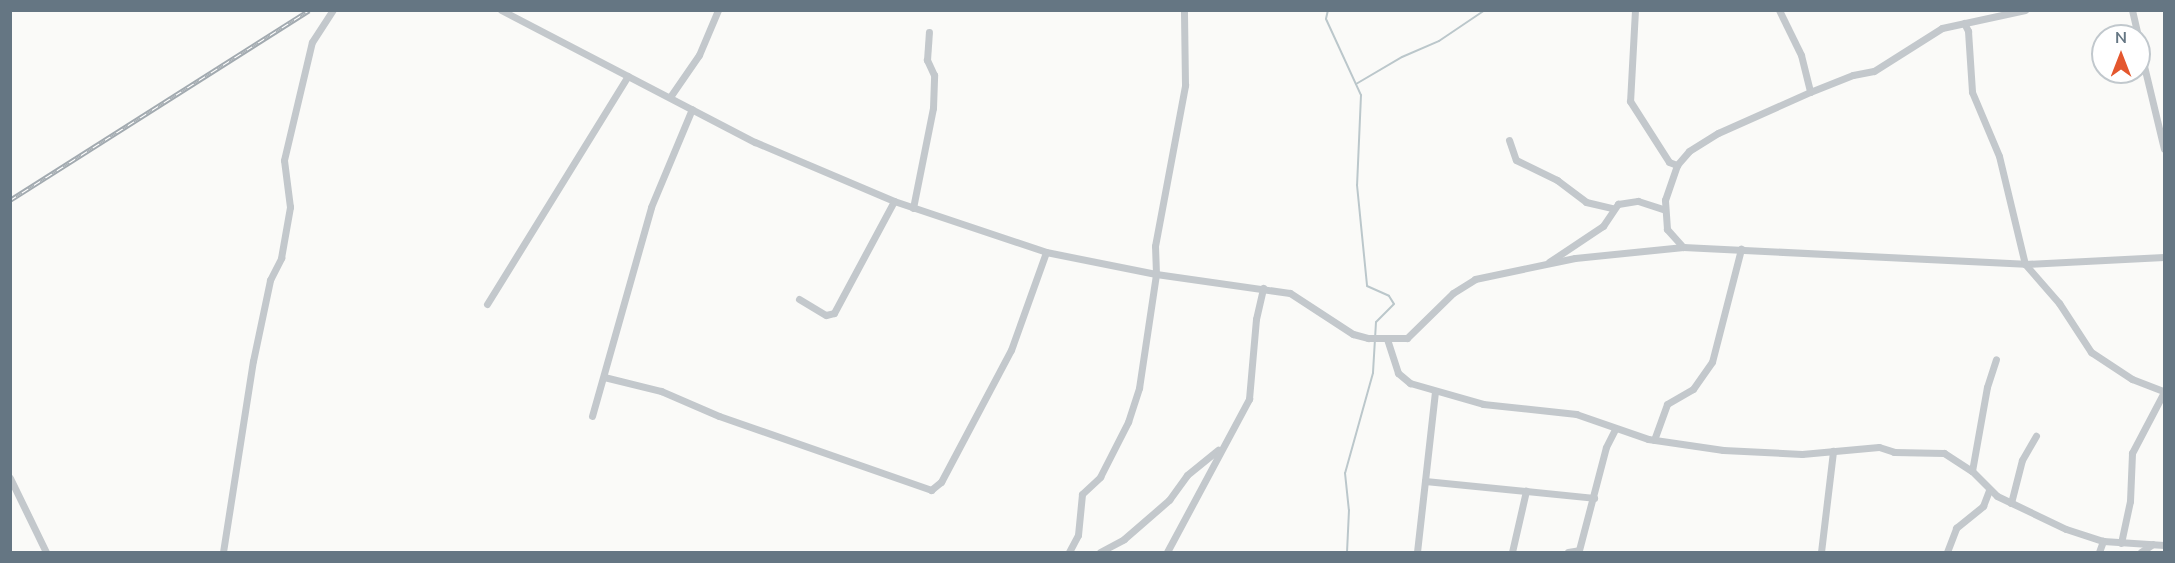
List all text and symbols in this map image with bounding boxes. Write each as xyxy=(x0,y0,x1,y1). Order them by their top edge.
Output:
north arrow xyxy=(2091,24,2151,84)
text: N xyxy=(2115,27,2127,49)

